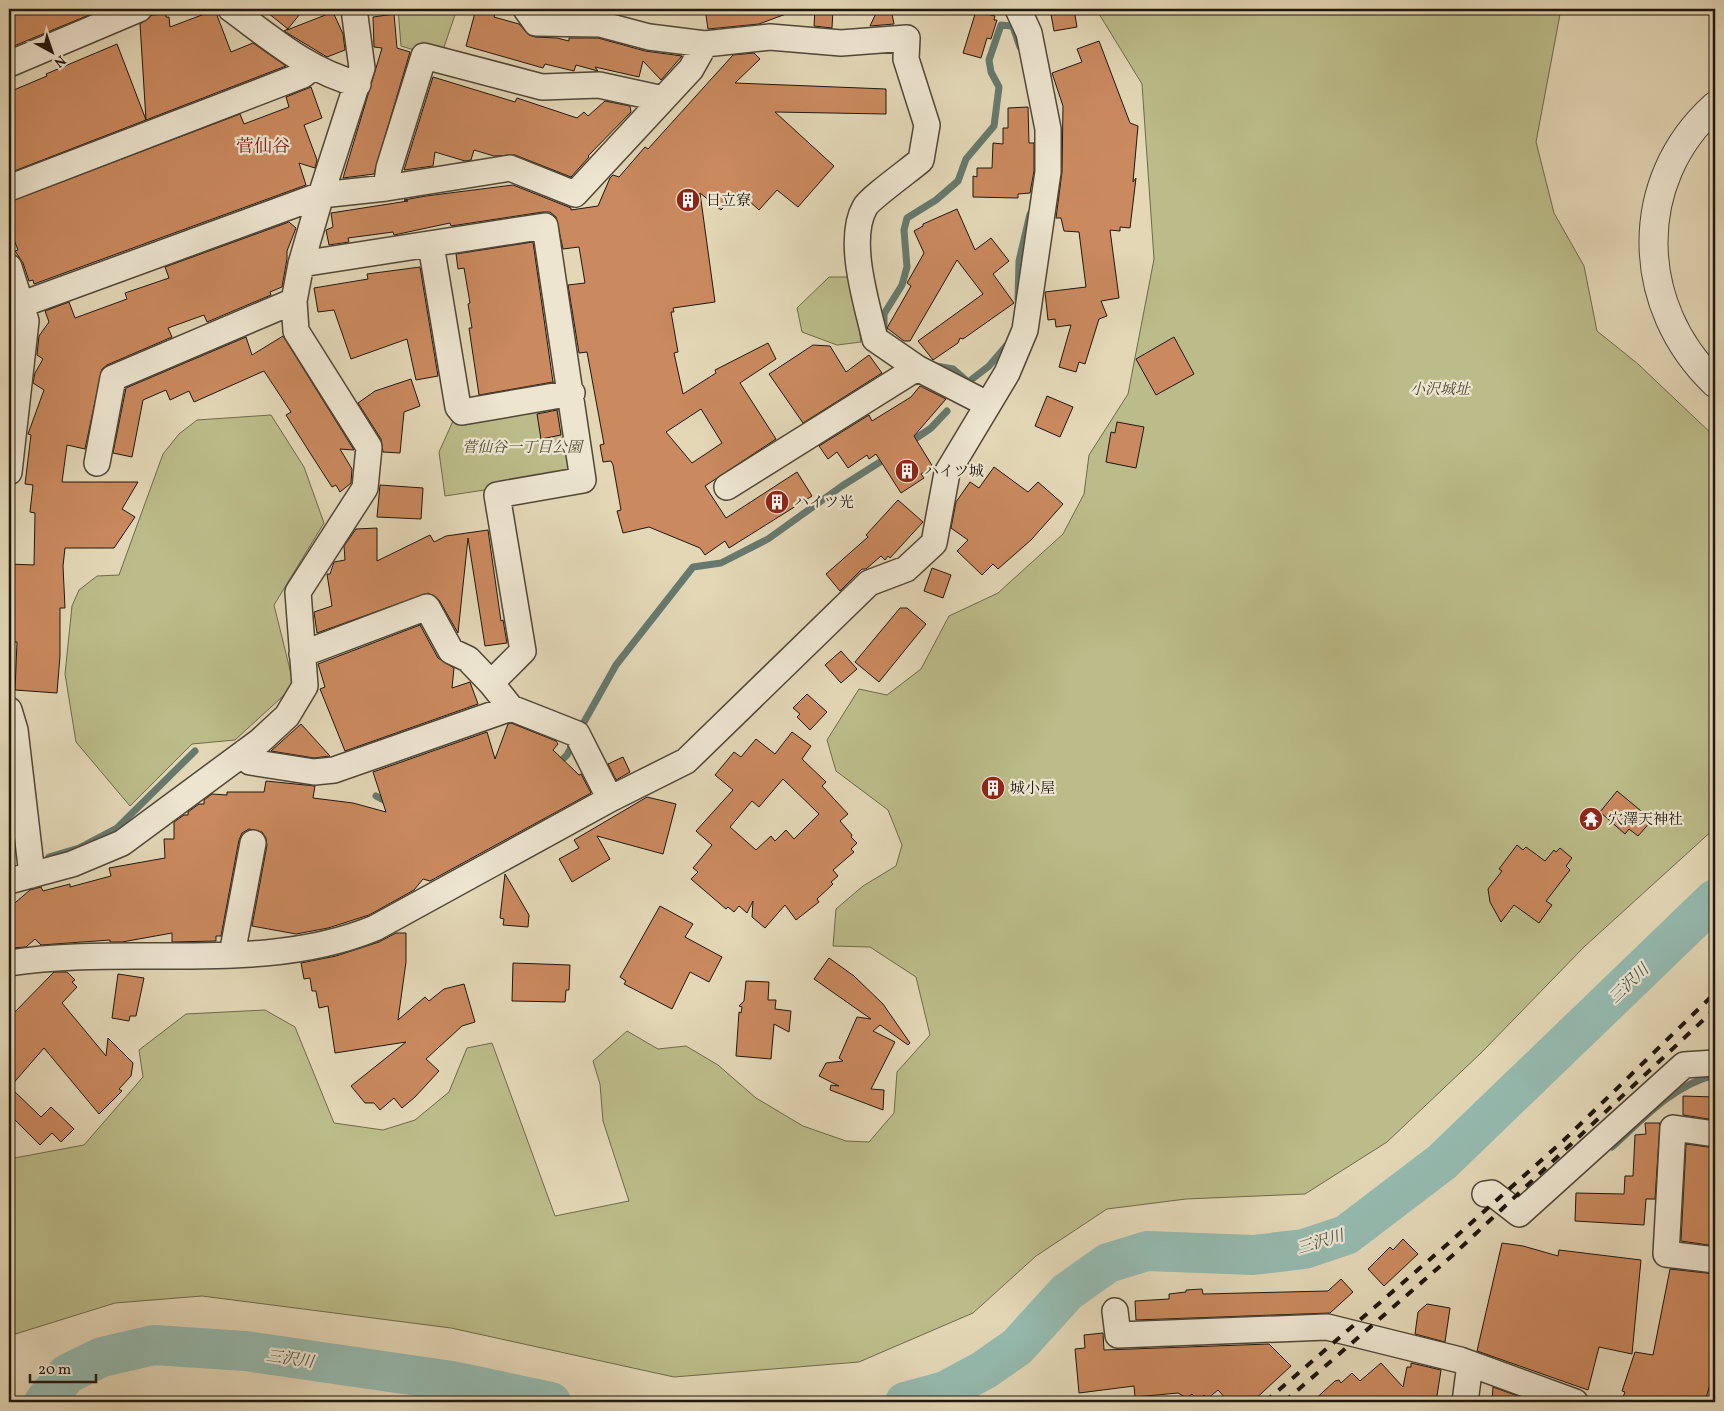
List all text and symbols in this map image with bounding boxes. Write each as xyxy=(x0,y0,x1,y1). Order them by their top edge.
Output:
north arrow xyxy=(28,28,78,78)
text: N xyxy=(49,50,69,71)
district label: 菅仙谷 xyxy=(236,135,290,160)
building icon: 日立寮 xyxy=(675,187,701,213)
place label: 日立寮 xyxy=(706,191,751,212)
park label: 小沢城址 xyxy=(1410,380,1471,401)
park label: 菅仙谷一丁目公園 xyxy=(462,438,585,459)
building icon: ハイツ城 xyxy=(894,458,920,484)
place label: ハイツ城 xyxy=(924,462,984,483)
building icon: ハイツ光 xyxy=(764,489,790,515)
place label: ハイツ光 xyxy=(794,493,854,514)
building icon: 城小屋 xyxy=(980,775,1006,801)
place label: 城小屋 xyxy=(1010,779,1055,800)
temple icon: 穴澤天神社 xyxy=(1578,806,1604,832)
place label: 穴澤天神社 xyxy=(1608,810,1683,831)
water label: 三沢川 xyxy=(1604,958,1656,1009)
water label: 三沢川 xyxy=(1294,1225,1349,1260)
water label: 三沢川 xyxy=(264,1346,317,1374)
scale bar xyxy=(30,1351,96,1383)
text: 20 m xyxy=(38,1360,71,1381)

